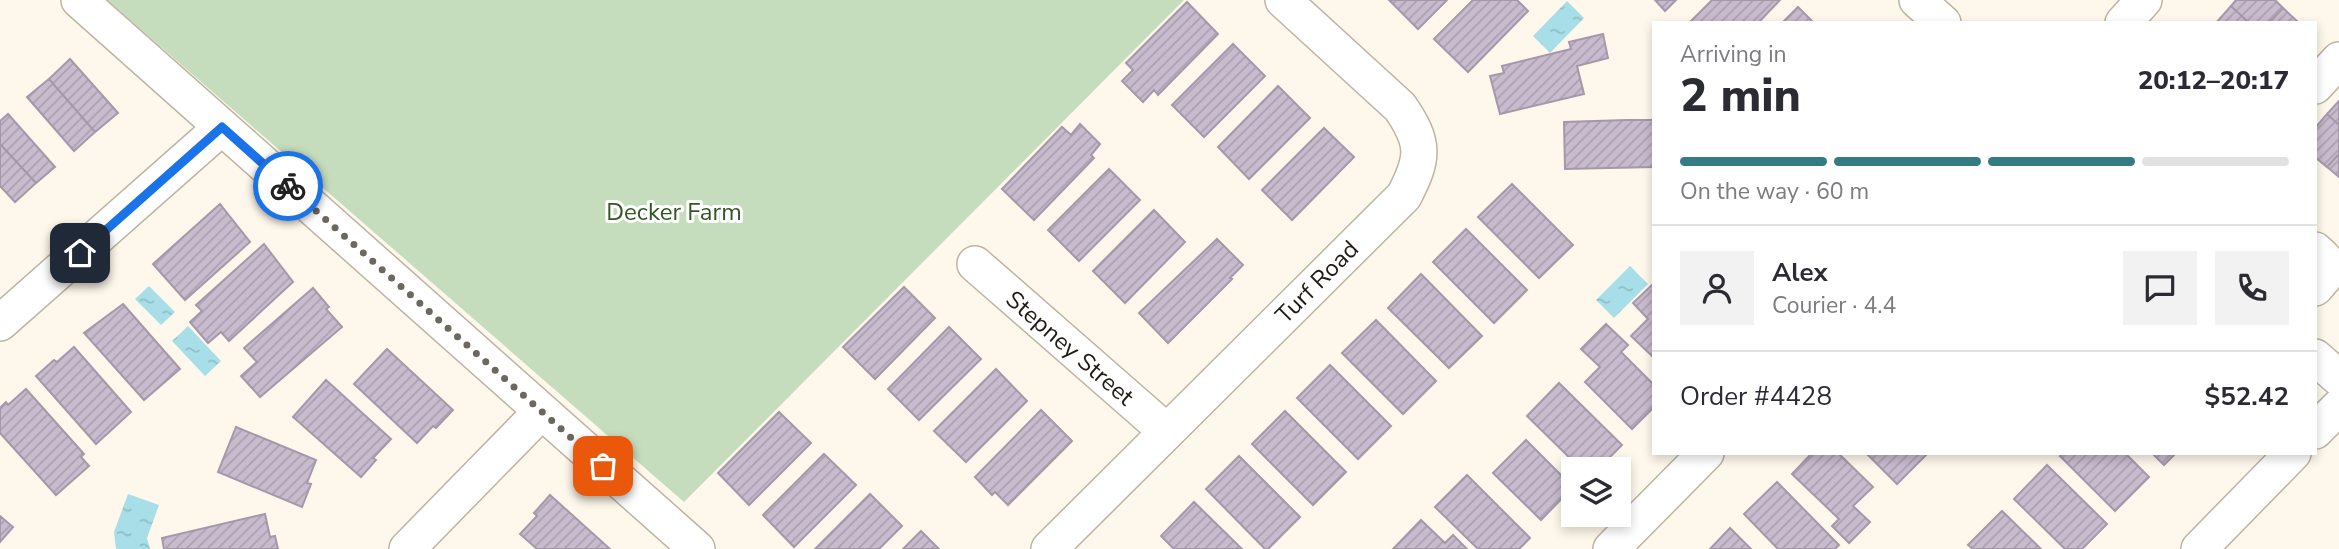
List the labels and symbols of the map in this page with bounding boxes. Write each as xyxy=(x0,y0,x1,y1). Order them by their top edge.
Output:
courier xyxy=(253,151,323,221)
park label: Decker Farm xyxy=(606,196,742,228)
pin xyxy=(50,223,110,283)
street label: Turf Road xyxy=(1268,233,1366,331)
street label: Stepney Street xyxy=(999,283,1141,413)
pin xyxy=(573,436,633,496)

